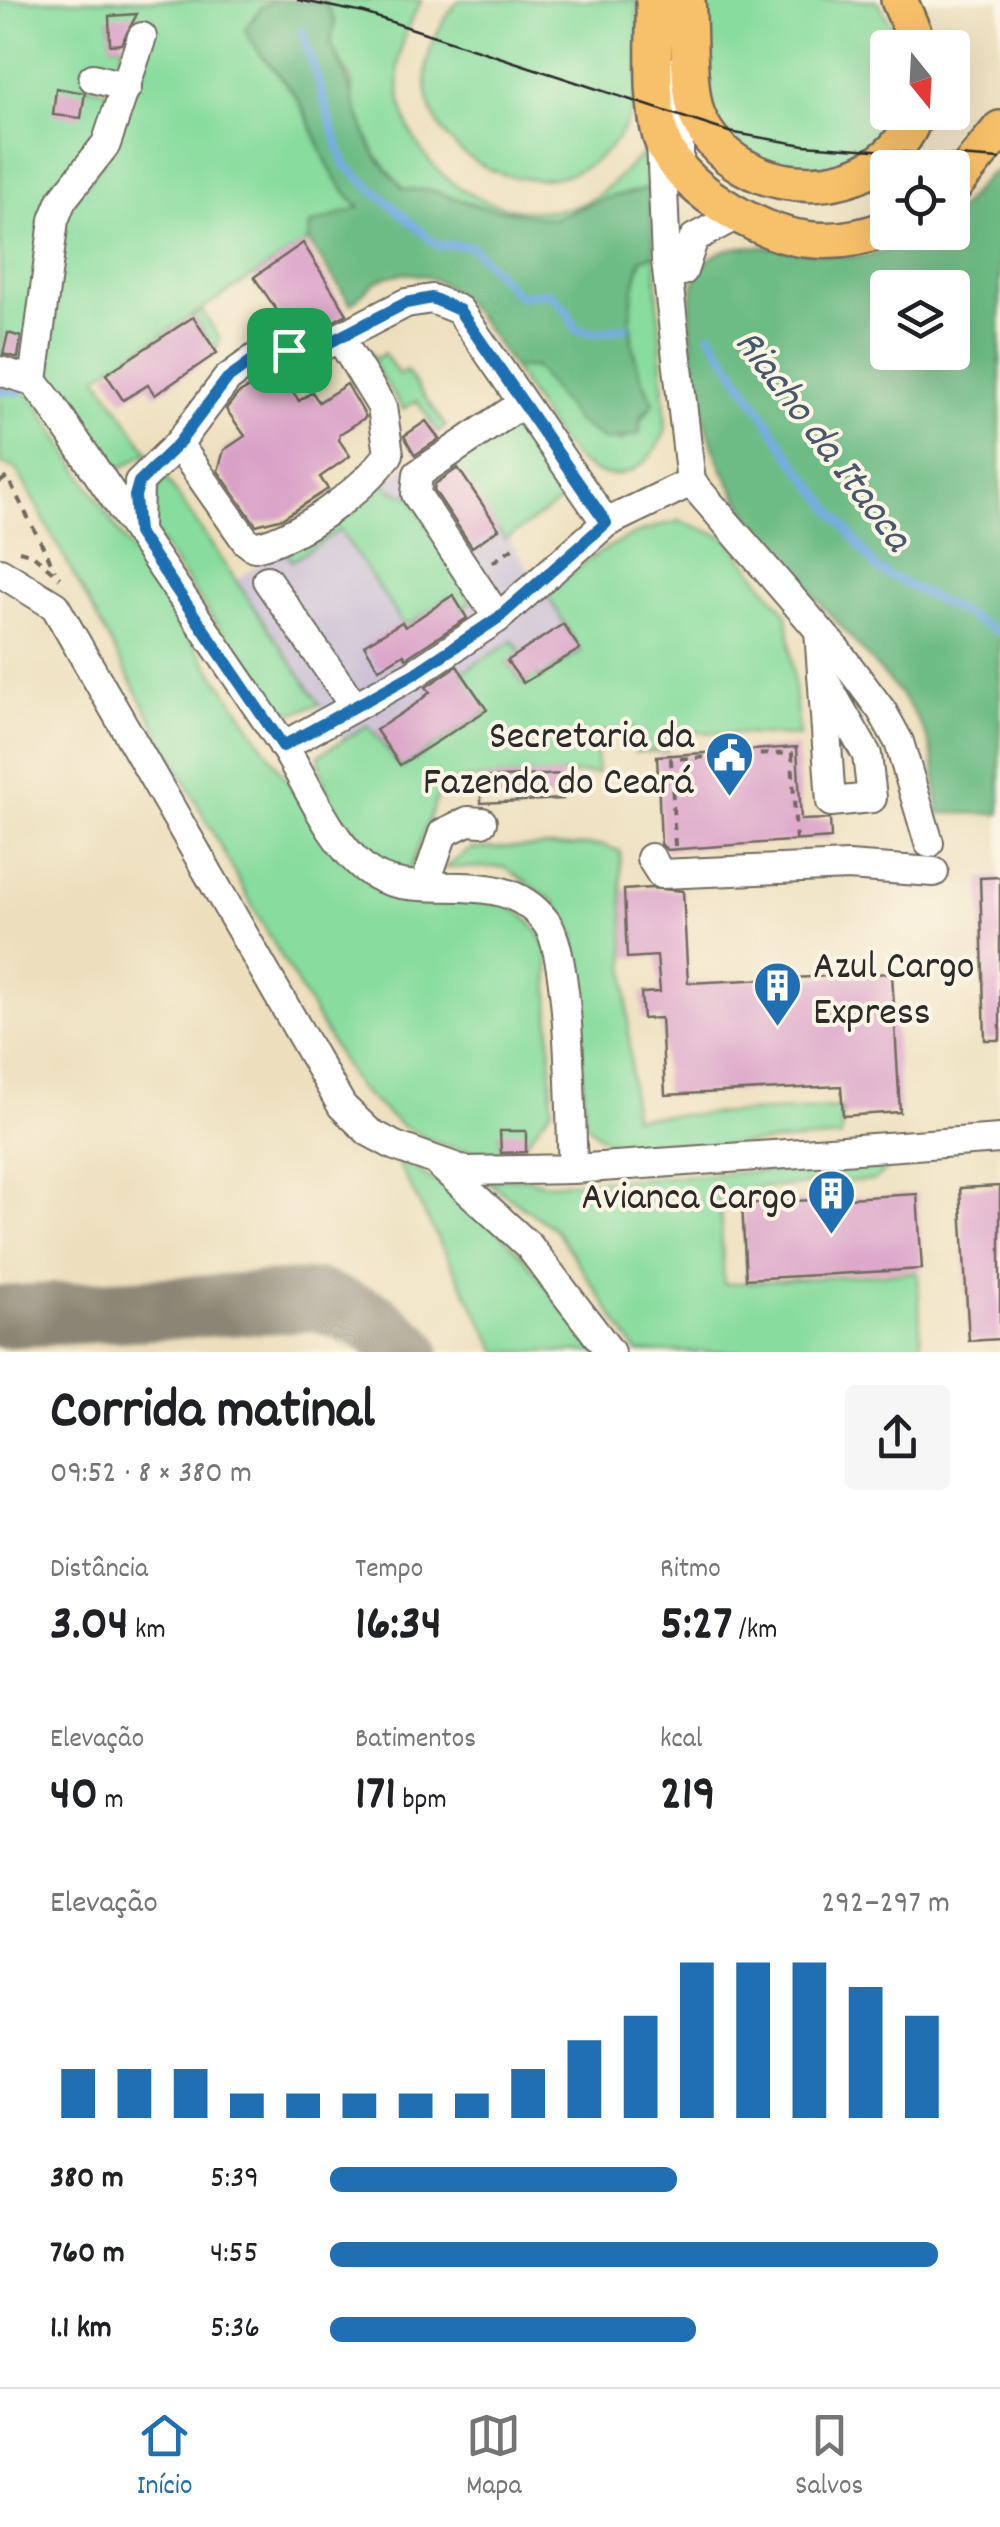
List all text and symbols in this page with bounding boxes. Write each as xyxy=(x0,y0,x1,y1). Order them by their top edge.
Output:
north arrow xyxy=(870,30,970,130)
map controls xyxy=(870,30,970,370)
button: locate xyxy=(870,150,970,250)
button: layers xyxy=(870,270,970,370)
pin xyxy=(247,308,332,393)
water label: Riacho da Itaoca xyxy=(717,318,925,568)
icon: arrive xyxy=(262,323,317,378)
place label: Secretaria da Fazenda do Ceará xyxy=(423,711,695,814)
public building icon: Secretaria da Fazenda do Ceará xyxy=(703,730,755,798)
place label: Azul Cargo Express xyxy=(813,941,975,1044)
building icon: Azul Cargo Express xyxy=(752,960,804,1028)
building icon: Avianca Cargo xyxy=(806,1168,858,1236)
place label: Avianca Cargo xyxy=(581,1172,797,1229)
text: Corrida matinal xyxy=(50,1375,375,1454)
button: share xyxy=(845,1385,950,1490)
text: 09:52 · 8 × 380 m xyxy=(50,1452,252,1498)
text: Distância xyxy=(50,1551,148,1591)
text: Tempo xyxy=(355,1551,423,1591)
text: Ritmo xyxy=(660,1551,721,1591)
text: 3.04 xyxy=(50,1591,129,1663)
text: 16:34 xyxy=(355,1591,442,1663)
text: 5:27 xyxy=(660,1591,732,1663)
text: km xyxy=(129,1612,166,1652)
text: /km xyxy=(732,1612,778,1652)
text: Elevação xyxy=(50,1721,144,1761)
text: Batimentos xyxy=(355,1721,476,1761)
text: kcal xyxy=(660,1721,703,1761)
text: 40 xyxy=(50,1761,98,1833)
text: 171 xyxy=(355,1761,396,1833)
text: 219 xyxy=(660,1761,716,1833)
text: m xyxy=(98,1782,124,1822)
text: bpm xyxy=(396,1782,447,1822)
text: Elevação xyxy=(50,1882,158,1928)
text: 292–297 m xyxy=(821,1882,950,1928)
text: 380 m xyxy=(50,2157,124,2203)
text: 5:39 xyxy=(210,2157,259,2203)
text: 760 m xyxy=(50,2232,125,2278)
text: 4:55 xyxy=(210,2232,258,2278)
text: 1.1 km xyxy=(50,2307,112,2353)
text: 5:36 xyxy=(210,2307,260,2353)
tab: Início xyxy=(137,2408,192,2508)
tab: Mapa xyxy=(466,2408,522,2508)
tab: Salvos xyxy=(795,2408,863,2508)

